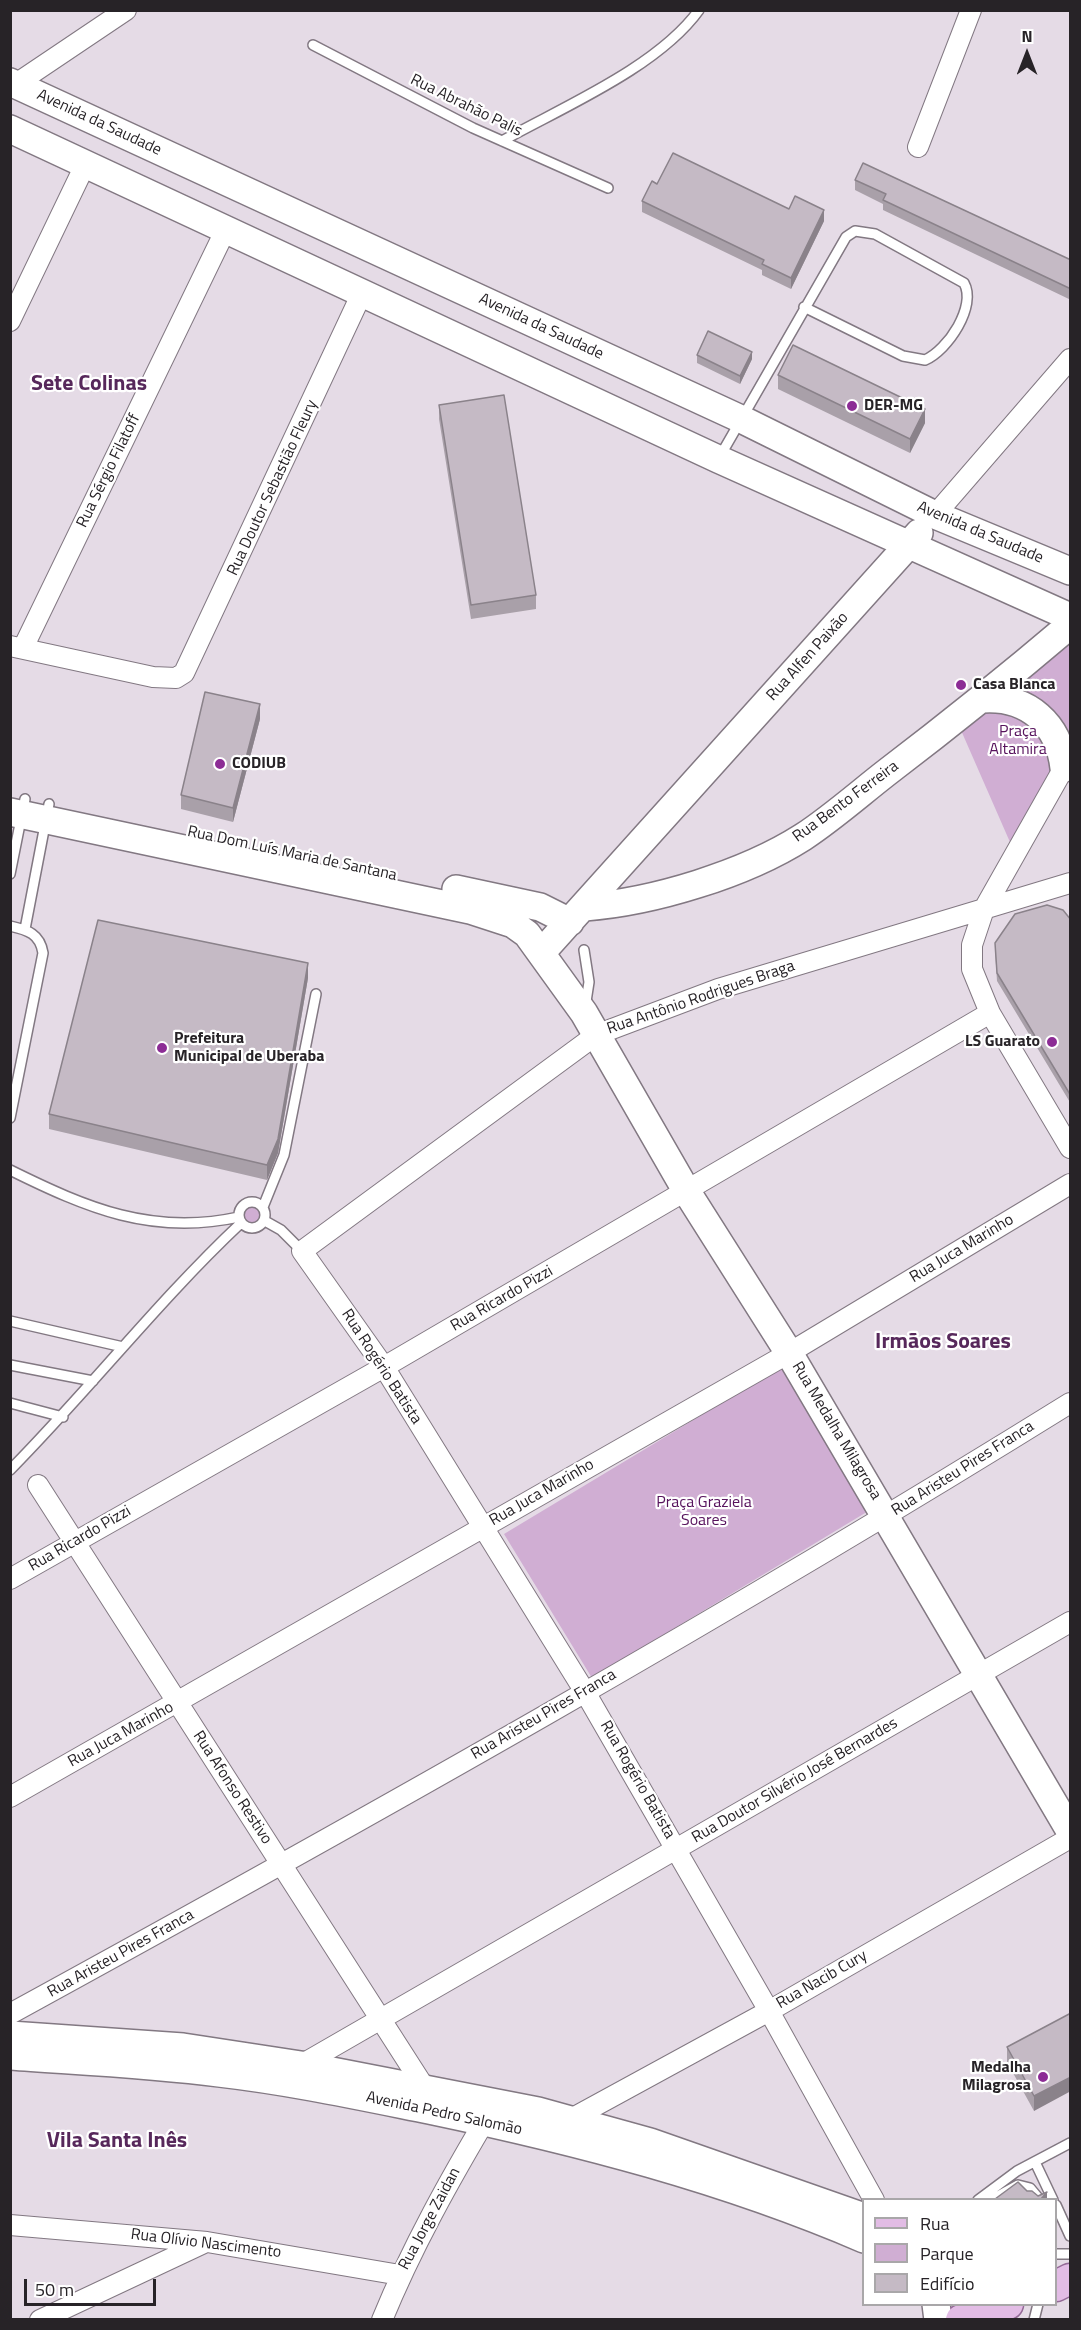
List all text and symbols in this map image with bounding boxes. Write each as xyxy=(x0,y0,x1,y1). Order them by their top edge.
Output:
north arrow xyxy=(997,24,1057,84)
text: N xyxy=(1021,24,1033,48)
street label: Rua Abrahão Palis xyxy=(407,71,525,141)
street label: Avenida da Saudade xyxy=(34,86,164,160)
street label: Avenida da Saudade xyxy=(476,290,606,364)
district label: Sete Colinas xyxy=(31,372,147,398)
place label: DER-MG xyxy=(864,396,923,416)
street label: Rua Doutor Sebastião Fleury xyxy=(224,397,322,579)
marker: DER-MG xyxy=(845,399,859,413)
street label: Rua Sérgio Filatoff xyxy=(73,411,145,531)
street label: Avenida da Saudade xyxy=(914,498,1046,568)
street label: Rua Alfen Paixão xyxy=(763,609,853,705)
place label: Casa Blanca xyxy=(973,675,1056,695)
marker: Casa Blanca xyxy=(954,678,968,692)
park label: Praça Altamira xyxy=(989,722,1047,760)
place label: CODIUB xyxy=(232,754,286,774)
marker: CODIUB xyxy=(213,757,227,771)
street label: Rua Bento Ferreira xyxy=(789,757,903,847)
street label: Rua Dom Luís Maria de Santana xyxy=(186,822,398,886)
street label: Rua Antônio Rodrigues Braga xyxy=(605,957,797,1039)
place label: Prefeitura Municipal de Uberaba xyxy=(174,1029,324,1067)
place label: LS Guarato xyxy=(965,1032,1040,1052)
marker: LS Guarato xyxy=(1045,1035,1059,1049)
marker: Prefeitura Municipal de Uberaba xyxy=(155,1041,169,1055)
street label: Rua Juca Marinho xyxy=(907,1210,1017,1288)
street label: Rua Ricardo Pizzi xyxy=(447,1262,557,1336)
street label: Rua Rogério Batista xyxy=(337,1306,425,1428)
district label: Irmãos Soares xyxy=(875,1330,1011,1356)
street label: Rua Medalha Milagrosa xyxy=(787,1358,885,1504)
street label: Rua Aristeu Pires Franca xyxy=(888,1417,1038,1521)
street label: Rua Juca Marinho xyxy=(486,1455,598,1531)
park label: Praça Graziela Soares xyxy=(656,1493,752,1531)
street label: Rua Ricardo Pizzi xyxy=(25,1502,135,1576)
street label: Rua Aristeu Pires Franca xyxy=(468,1666,620,1764)
street label: Rua Juca Marinho xyxy=(65,1698,177,1772)
street label: Rua Doutor Silvério José Bernardes xyxy=(689,1714,901,1848)
street label: Rua Rogério Batista xyxy=(595,1717,679,1843)
street label: Rua Afonso Restivo xyxy=(188,1728,276,1848)
street label: Rua Aristeu Pires Franca xyxy=(45,1906,197,2002)
street label: Rua Nacib Cury xyxy=(773,1946,871,2014)
place label: Medalha Milagrosa xyxy=(962,2058,1031,2096)
marker: Medalha Milagrosa xyxy=(1036,2070,1050,2084)
street label: Avenida Pedro Salomão xyxy=(364,2088,524,2140)
district label: Vila Santa Inês xyxy=(47,2129,187,2155)
street label: Rua Jorge Zaidan xyxy=(395,2164,465,2274)
legend xyxy=(862,2198,1057,2306)
text: Rua xyxy=(920,2210,950,2237)
street label: Rua Olívio Nascimento xyxy=(130,2225,282,2263)
text: Parque xyxy=(920,2240,974,2267)
scale bar xyxy=(27,2267,159,2305)
text: Edifício xyxy=(920,2270,974,2297)
text: 50 m xyxy=(35,2276,74,2303)

